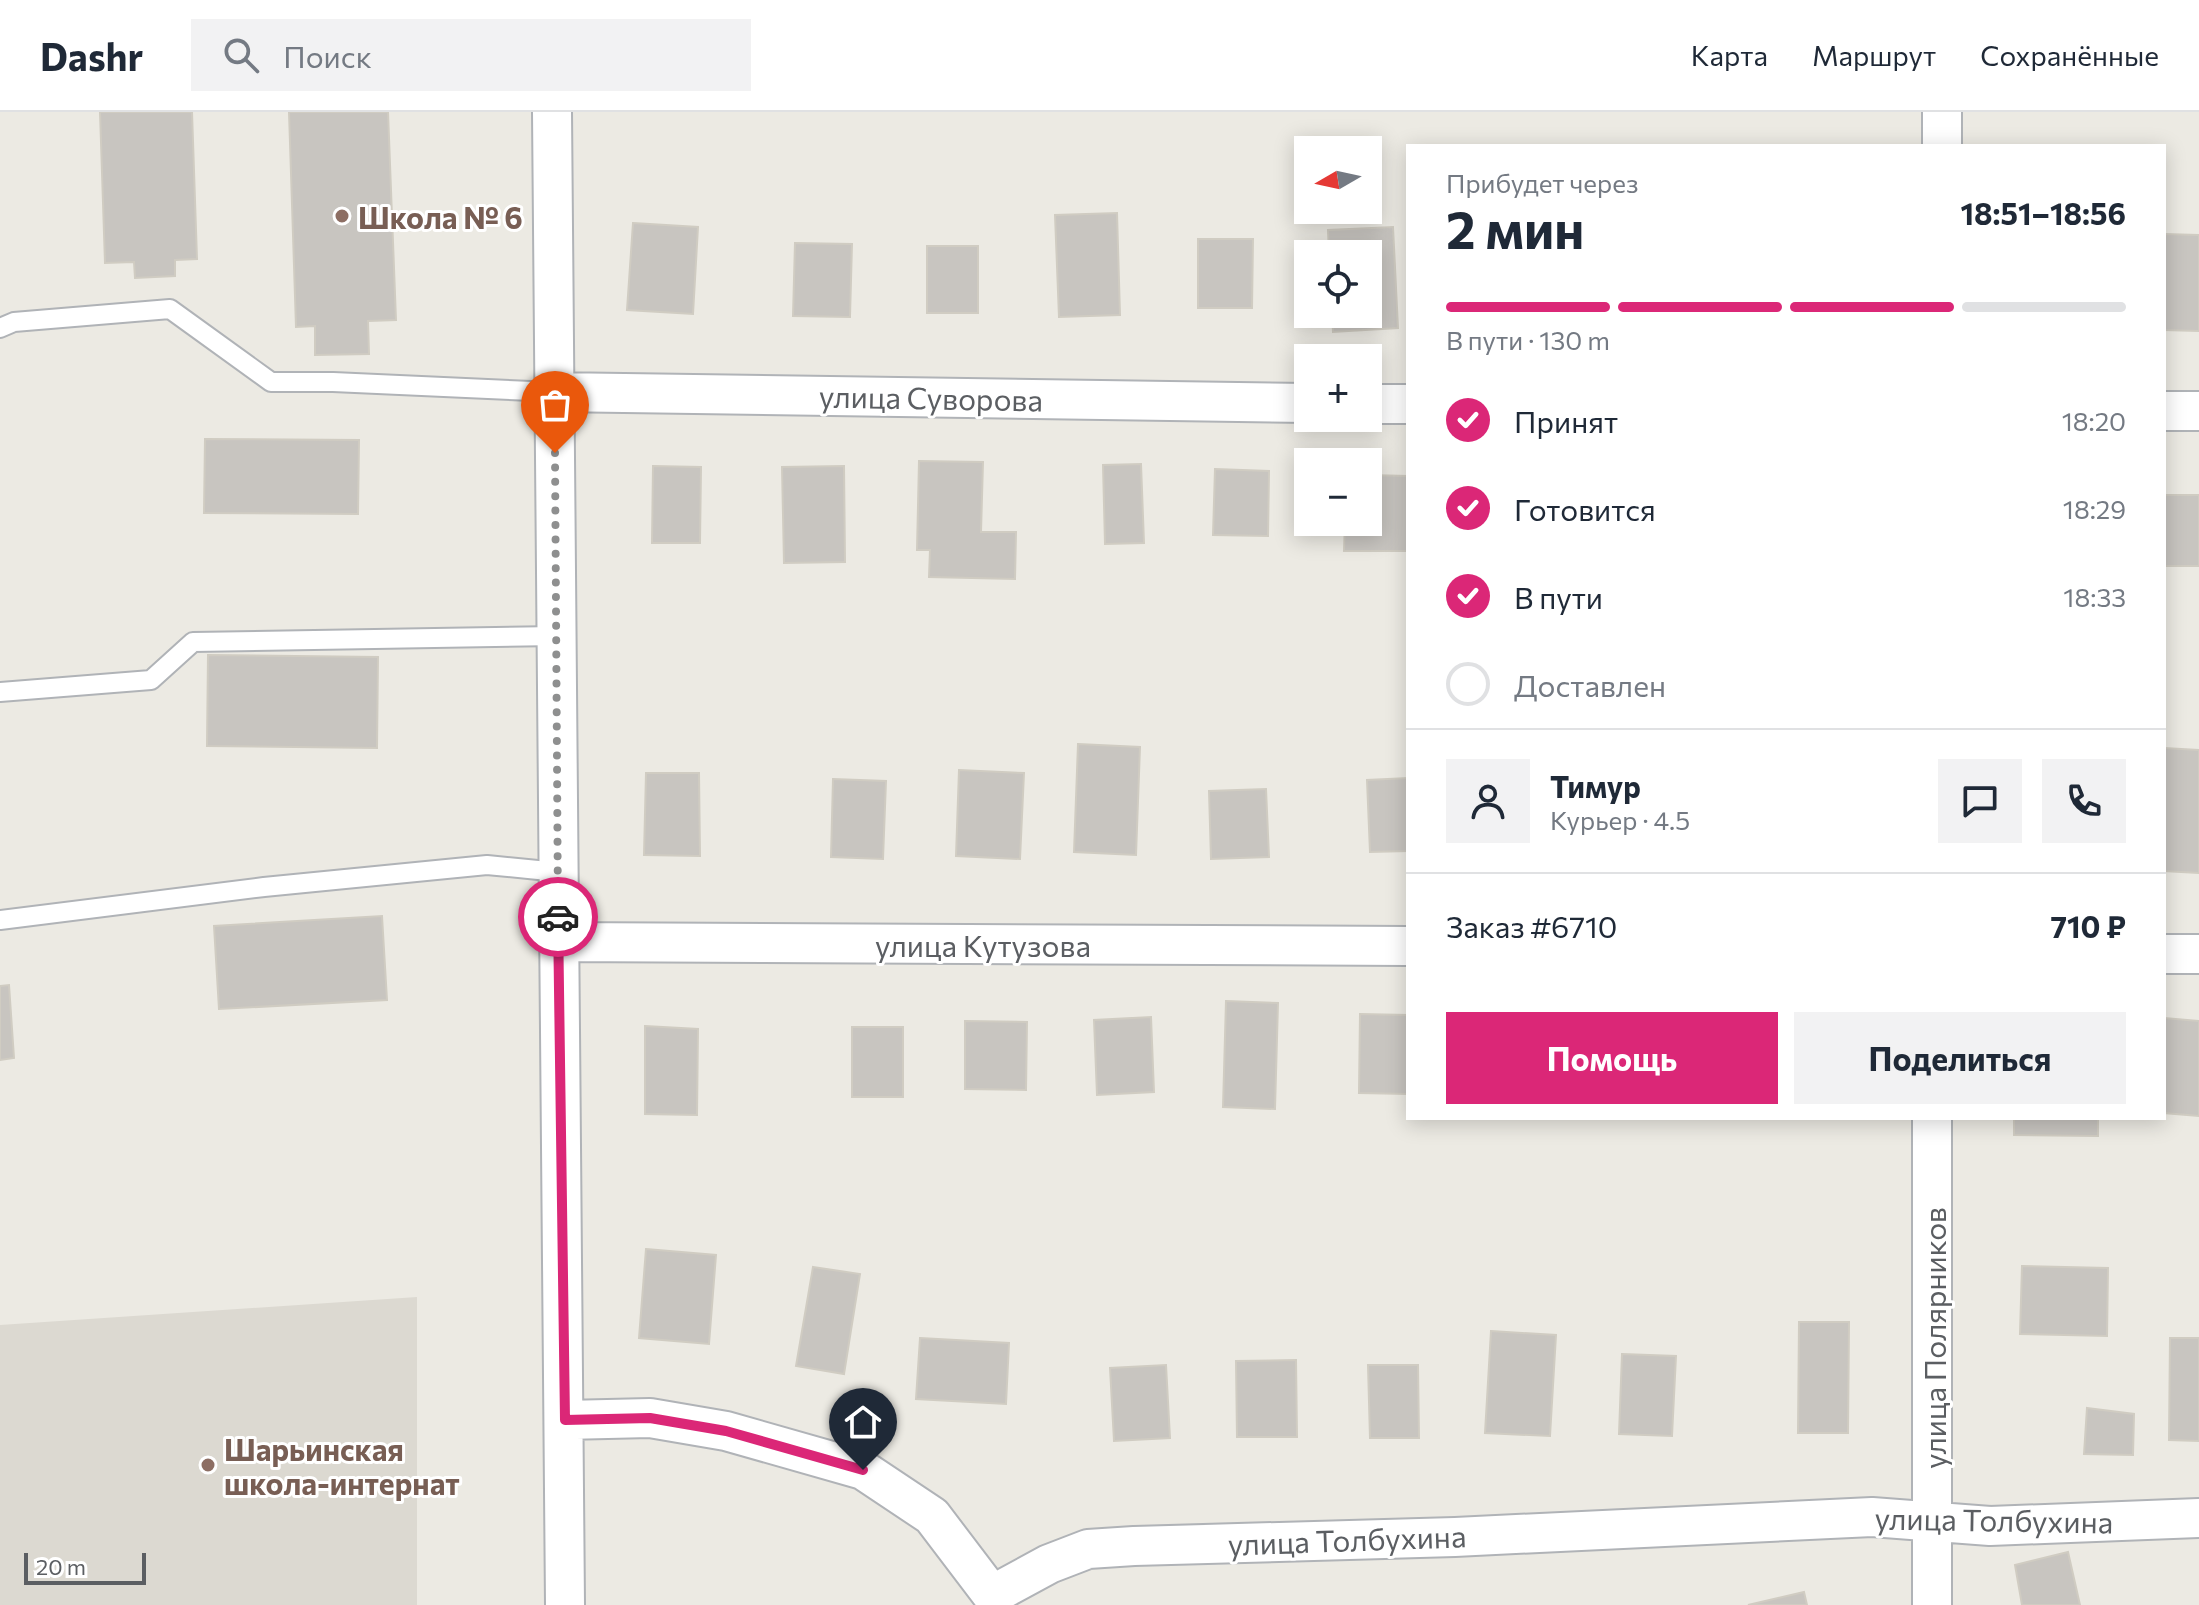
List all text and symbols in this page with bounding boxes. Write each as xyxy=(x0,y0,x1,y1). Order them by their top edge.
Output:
search box xyxy=(191,19,751,91)
text: Dashr xyxy=(40,32,143,79)
icon: search xyxy=(219,33,263,77)
text: Поиск xyxy=(283,37,372,74)
text: Карта xyxy=(1691,38,1768,72)
text: Маршрут xyxy=(1812,38,1936,72)
text: Сохранённые xyxy=(1980,38,2159,72)
north arrow xyxy=(1294,136,1382,224)
map controls xyxy=(1294,136,1382,536)
text: Прибудет через xyxy=(1446,167,1639,198)
text: 18:51–18:56 xyxy=(1960,194,2126,231)
text: 2 мин xyxy=(1446,196,1584,260)
place label: Школа № 6 xyxy=(358,198,523,235)
marker: Школа № 6 xyxy=(333,207,351,225)
button: locate xyxy=(1294,240,1382,328)
text: В пути · 130 m xyxy=(1446,324,1610,355)
button: + xyxy=(1294,344,1382,432)
pin xyxy=(521,371,589,453)
street label: улица Суворова xyxy=(819,377,1043,417)
icon: bag xyxy=(533,383,577,427)
icon: check xyxy=(1446,398,1490,442)
text: Принят xyxy=(1514,402,1618,439)
text: 18:20 xyxy=(2062,405,2126,436)
button: − xyxy=(1294,448,1382,536)
icon: check xyxy=(1446,486,1490,530)
text: Готовится xyxy=(1514,490,1656,527)
text: 18:29 xyxy=(2063,493,2126,524)
icon: check xyxy=(1446,574,1490,618)
text: В пути xyxy=(1514,578,1603,615)
text: 18:33 xyxy=(2063,581,2126,612)
text: Доставлен xyxy=(1514,666,1666,703)
button: person xyxy=(1446,759,1530,843)
button: chat xyxy=(1938,759,2022,843)
button: phone xyxy=(2042,759,2126,843)
text: Тимур xyxy=(1550,767,1641,804)
text: Курьер · 4.5 xyxy=(1550,804,1690,835)
courier xyxy=(518,877,598,957)
icon: car xyxy=(536,895,580,939)
text: Заказ #6710 xyxy=(1446,907,1617,944)
text: 710 ₽ xyxy=(2050,907,2126,944)
street label: улица Кутузова xyxy=(875,926,1091,963)
button: Помощь xyxy=(1446,1012,1778,1104)
button: Поделиться xyxy=(1794,1012,2126,1104)
street label: улица Полярников xyxy=(1915,1207,1952,1469)
pin xyxy=(829,1388,897,1470)
icon: home xyxy=(841,1400,885,1444)
place label: Шарьинская школа-интернат xyxy=(224,1430,460,1501)
marker: Шарьинская школа-интернат xyxy=(199,1456,217,1474)
street label: улица Толбухина xyxy=(1874,1498,2114,1540)
street label: улица Толбухина xyxy=(1227,1516,1467,1562)
scale bar xyxy=(24,1549,146,1585)
text: 20 m xyxy=(36,1553,86,1580)

